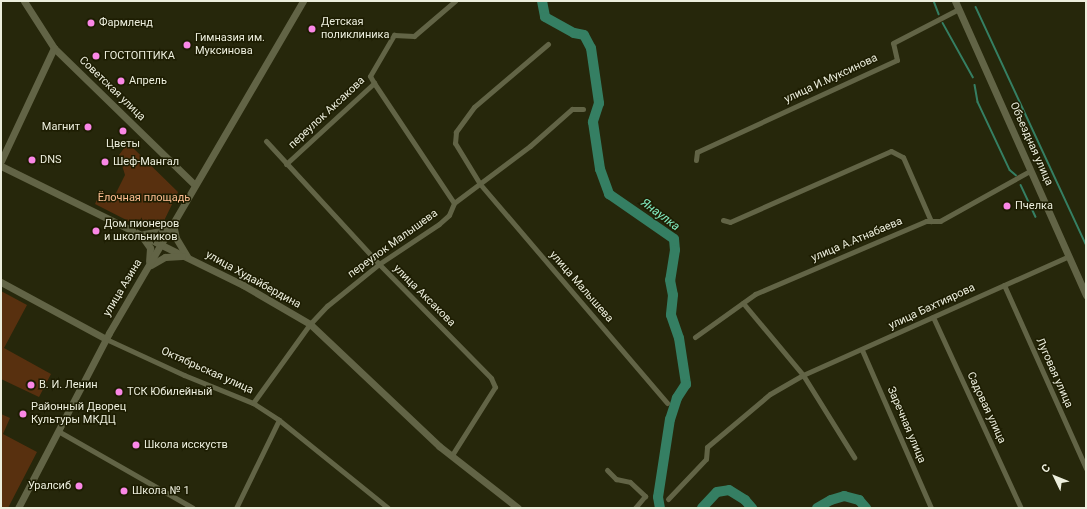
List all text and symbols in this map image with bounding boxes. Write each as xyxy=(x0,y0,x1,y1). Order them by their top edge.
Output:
place label: Фармленд xyxy=(99,16,153,30)
place label: Детская поликлиника xyxy=(321,16,390,42)
marker: Фармленд xyxy=(86,18,96,28)
marker: Детская поликлиника xyxy=(306,23,318,35)
place label: Гимназия им. Муксинова xyxy=(195,32,265,58)
marker: Гимназия им. Муксинова xyxy=(182,40,192,50)
place label: ГОСТОПТИКА xyxy=(104,49,175,63)
marker: ГОСТОПТИКА xyxy=(91,51,101,61)
street label: улица И.Муксинова xyxy=(782,52,880,106)
street label: Советская улица xyxy=(76,54,148,124)
place label: Апрель xyxy=(129,74,167,88)
street label: переулок Аксакова xyxy=(286,74,368,152)
marker: Апрель xyxy=(116,76,126,86)
street label: Объездная улица xyxy=(1007,100,1055,188)
place label: Магнит xyxy=(42,120,80,134)
marker: Магнит xyxy=(83,122,93,132)
marker: Цветы xyxy=(118,126,128,136)
place label: Цветы xyxy=(106,137,140,151)
place label: DNS xyxy=(40,153,62,167)
marker: DNS xyxy=(27,155,37,165)
place label: Шеф-Мангал xyxy=(113,155,179,169)
marker: Шеф-Мангал xyxy=(100,157,110,167)
park label: Ёлочная площадь xyxy=(98,191,190,205)
water label: Янаулка xyxy=(638,196,682,234)
place label: Пчелка xyxy=(1015,199,1053,213)
marker: Пчелка xyxy=(1002,201,1012,211)
street label: переулок Малышева xyxy=(345,207,441,281)
street label: улица А.Атнабаева xyxy=(809,215,905,265)
place label: Дом пионеров и школьников xyxy=(104,218,179,244)
marker: Дом пионеров и школьников xyxy=(91,226,101,236)
street label: улица Худайбердина xyxy=(203,248,303,312)
street label: улица Малышева xyxy=(546,249,616,325)
street label: улица Азина xyxy=(101,257,145,319)
street label: улица Аксакова xyxy=(390,262,458,330)
street label: улица Бахтиярова xyxy=(887,281,977,333)
street label: Луговая улица xyxy=(1033,336,1075,410)
street label: Октябрьская улица xyxy=(159,345,255,397)
street label: Садовая улица xyxy=(964,370,1008,446)
place label: В. И. Ленин xyxy=(39,378,98,392)
marker: В. И. Ленин xyxy=(26,380,36,390)
place label: ТСК Юбилейный xyxy=(127,385,212,399)
street label: Заречная улица xyxy=(884,385,928,465)
marker: ТСК Юбилейный xyxy=(114,387,124,397)
place label: Районный Дворец Культуры МКДЦ xyxy=(31,401,126,427)
marker: Районный Дворец Культуры МКДЦ xyxy=(18,409,28,419)
place label: Школа исскуств xyxy=(144,438,228,452)
marker: Школа исскуств xyxy=(131,440,141,450)
north arrow xyxy=(1035,457,1075,497)
text: С xyxy=(1039,461,1053,476)
place label: Уралсиб xyxy=(28,479,71,493)
marker: Уралсиб xyxy=(74,481,84,491)
place label: Школа № 1 xyxy=(132,484,190,498)
marker: Школа № 1 xyxy=(119,486,129,496)

